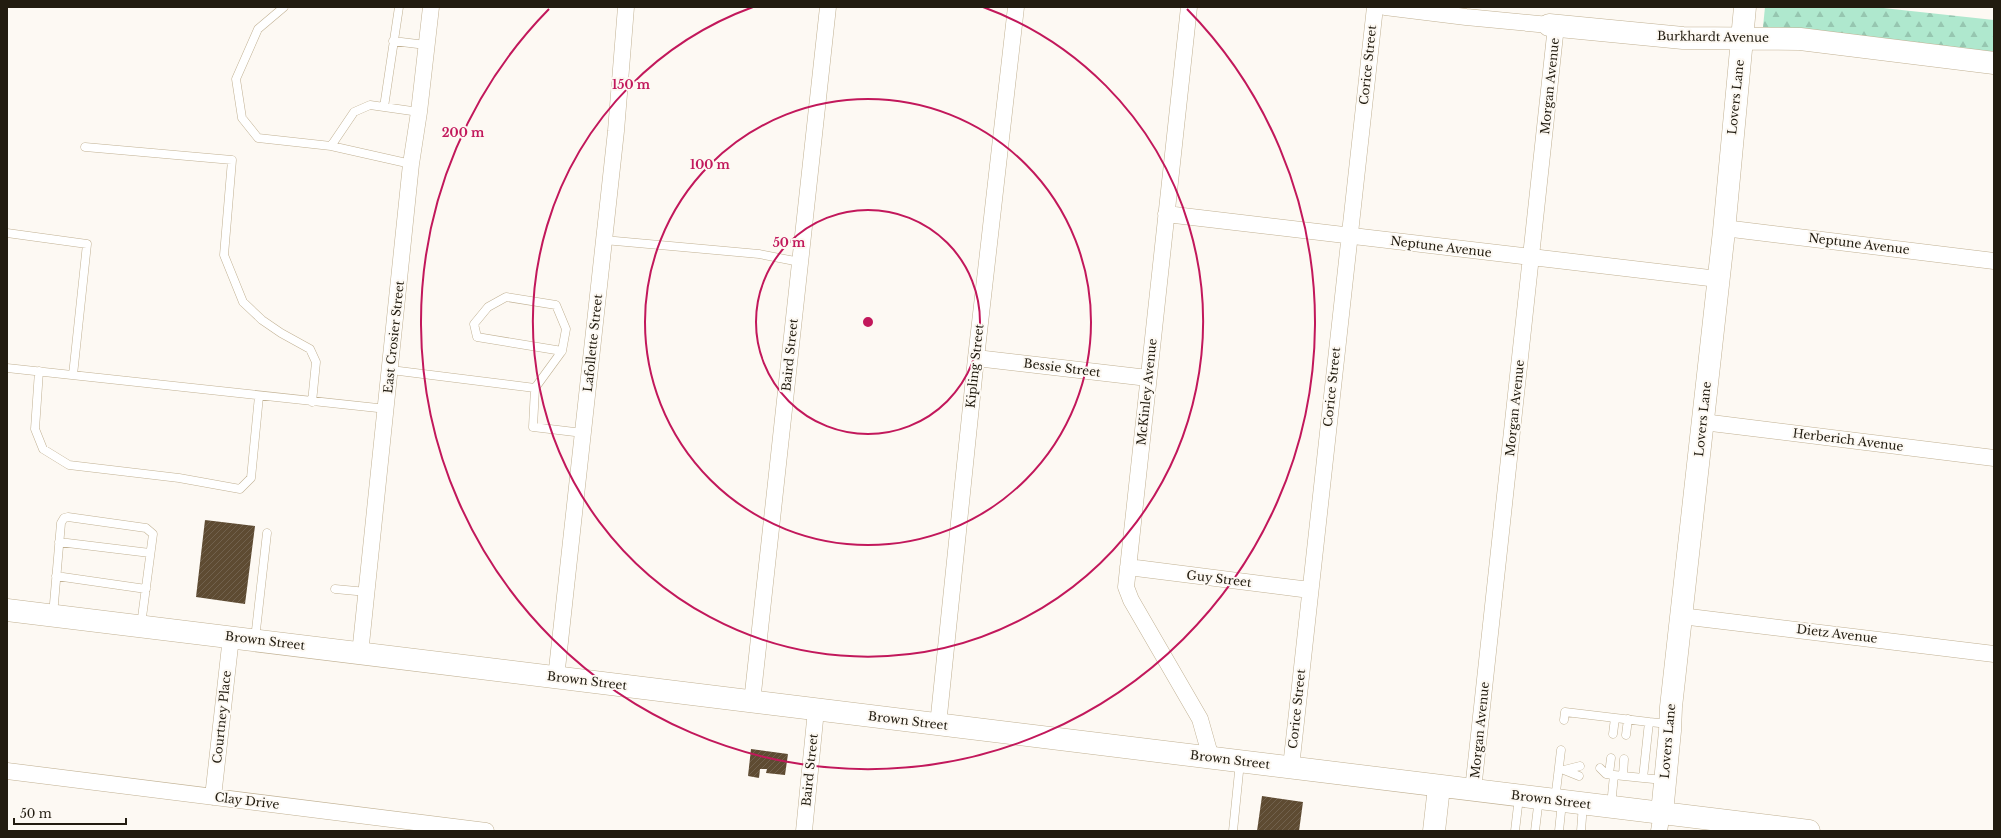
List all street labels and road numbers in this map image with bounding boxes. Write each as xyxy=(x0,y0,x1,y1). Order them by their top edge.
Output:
street label: Corice Street xyxy=(1356,24,1379,106)
street label: Burkhardt Avenue xyxy=(1657,28,1769,45)
street label: Morgan Avenue xyxy=(1537,37,1562,135)
street label: Lovers Lane xyxy=(1724,59,1747,135)
street label: Neptune Avenue xyxy=(1808,230,1911,257)
street label: Neptune Avenue xyxy=(1390,233,1493,260)
street label: East Crosier Street xyxy=(380,279,407,394)
street label: Lafollette Street xyxy=(580,293,605,393)
street label: Baird Street xyxy=(778,317,801,392)
street label: Kipling Street xyxy=(963,323,986,409)
street label: McKinley Avenue xyxy=(1133,338,1160,446)
street label: Corice Street xyxy=(1320,346,1343,428)
street label: Bessie Street xyxy=(1023,355,1102,380)
street label: Morgan Avenue xyxy=(1502,359,1527,457)
street label: Lovers Lane xyxy=(1691,381,1714,457)
street label: Herberich Avenue xyxy=(1792,425,1904,454)
street label: Guy Street xyxy=(1186,567,1253,590)
street label: Dietz Avenue xyxy=(1796,621,1879,646)
street label: Brown Street xyxy=(224,628,306,653)
street label: Brown Street xyxy=(546,668,628,693)
street label: Corice Street xyxy=(1285,668,1308,750)
street label: Courtney Place xyxy=(209,669,234,764)
street label: Morgan Avenue xyxy=(1467,681,1492,779)
street label: Lovers Lane xyxy=(1657,703,1678,779)
street label: Brown Street xyxy=(867,708,949,733)
street label: Baird Street xyxy=(798,732,821,807)
street label: Brown Street xyxy=(1189,747,1271,772)
street label: Brown Street xyxy=(1510,787,1592,812)
street label: Clay Drive xyxy=(214,789,280,812)

